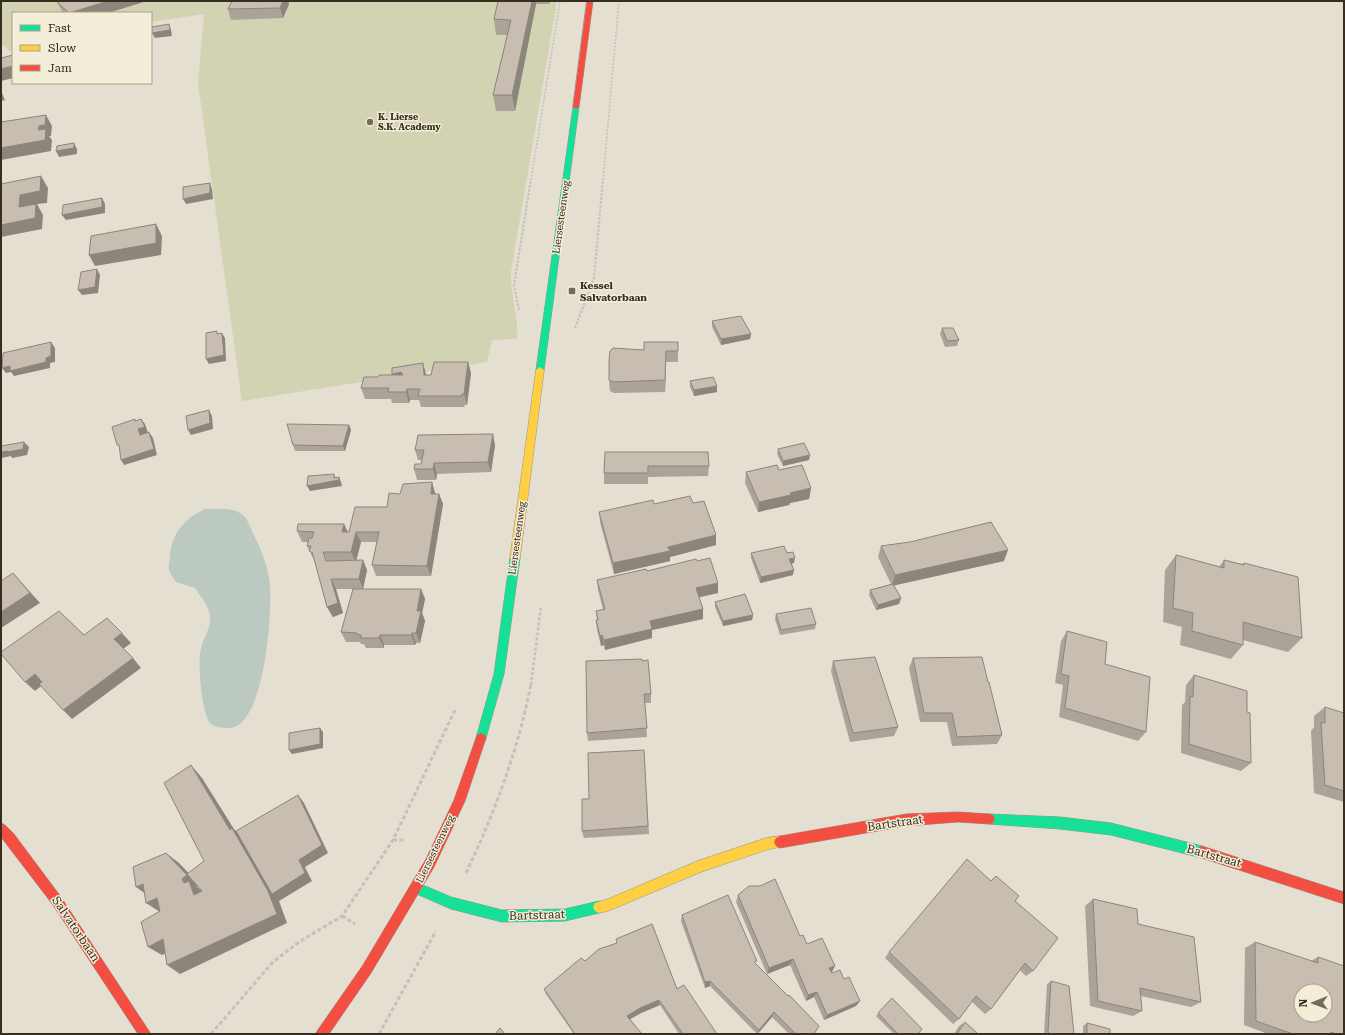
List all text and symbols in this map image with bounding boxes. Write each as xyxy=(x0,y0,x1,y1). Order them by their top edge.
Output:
legend xyxy=(12,12,152,84)
text: Fast xyxy=(48,21,72,35)
text: Slow xyxy=(48,41,76,55)
text: Jam xyxy=(48,61,72,75)
place label: K. Lierse S.K. Academy xyxy=(378,112,441,132)
marker: K. Lierse S.K. Academy xyxy=(365,117,375,127)
street label: Liersesteenweg xyxy=(550,179,572,254)
place label: Kessel Salvatorbaan xyxy=(580,280,647,303)
marker: Kessel Salvatorbaan xyxy=(567,286,577,296)
street label: Liersesteenweg xyxy=(506,500,528,575)
street label: Bartstraat xyxy=(866,812,924,834)
street label: Liersesteenweg xyxy=(414,813,456,885)
street label: Bartstraat xyxy=(1185,842,1243,871)
street label: Salvatorbaan xyxy=(49,894,103,965)
street label: Bartstraat xyxy=(509,907,566,923)
north arrow xyxy=(1293,983,1333,1023)
text: N xyxy=(1297,998,1310,1008)

